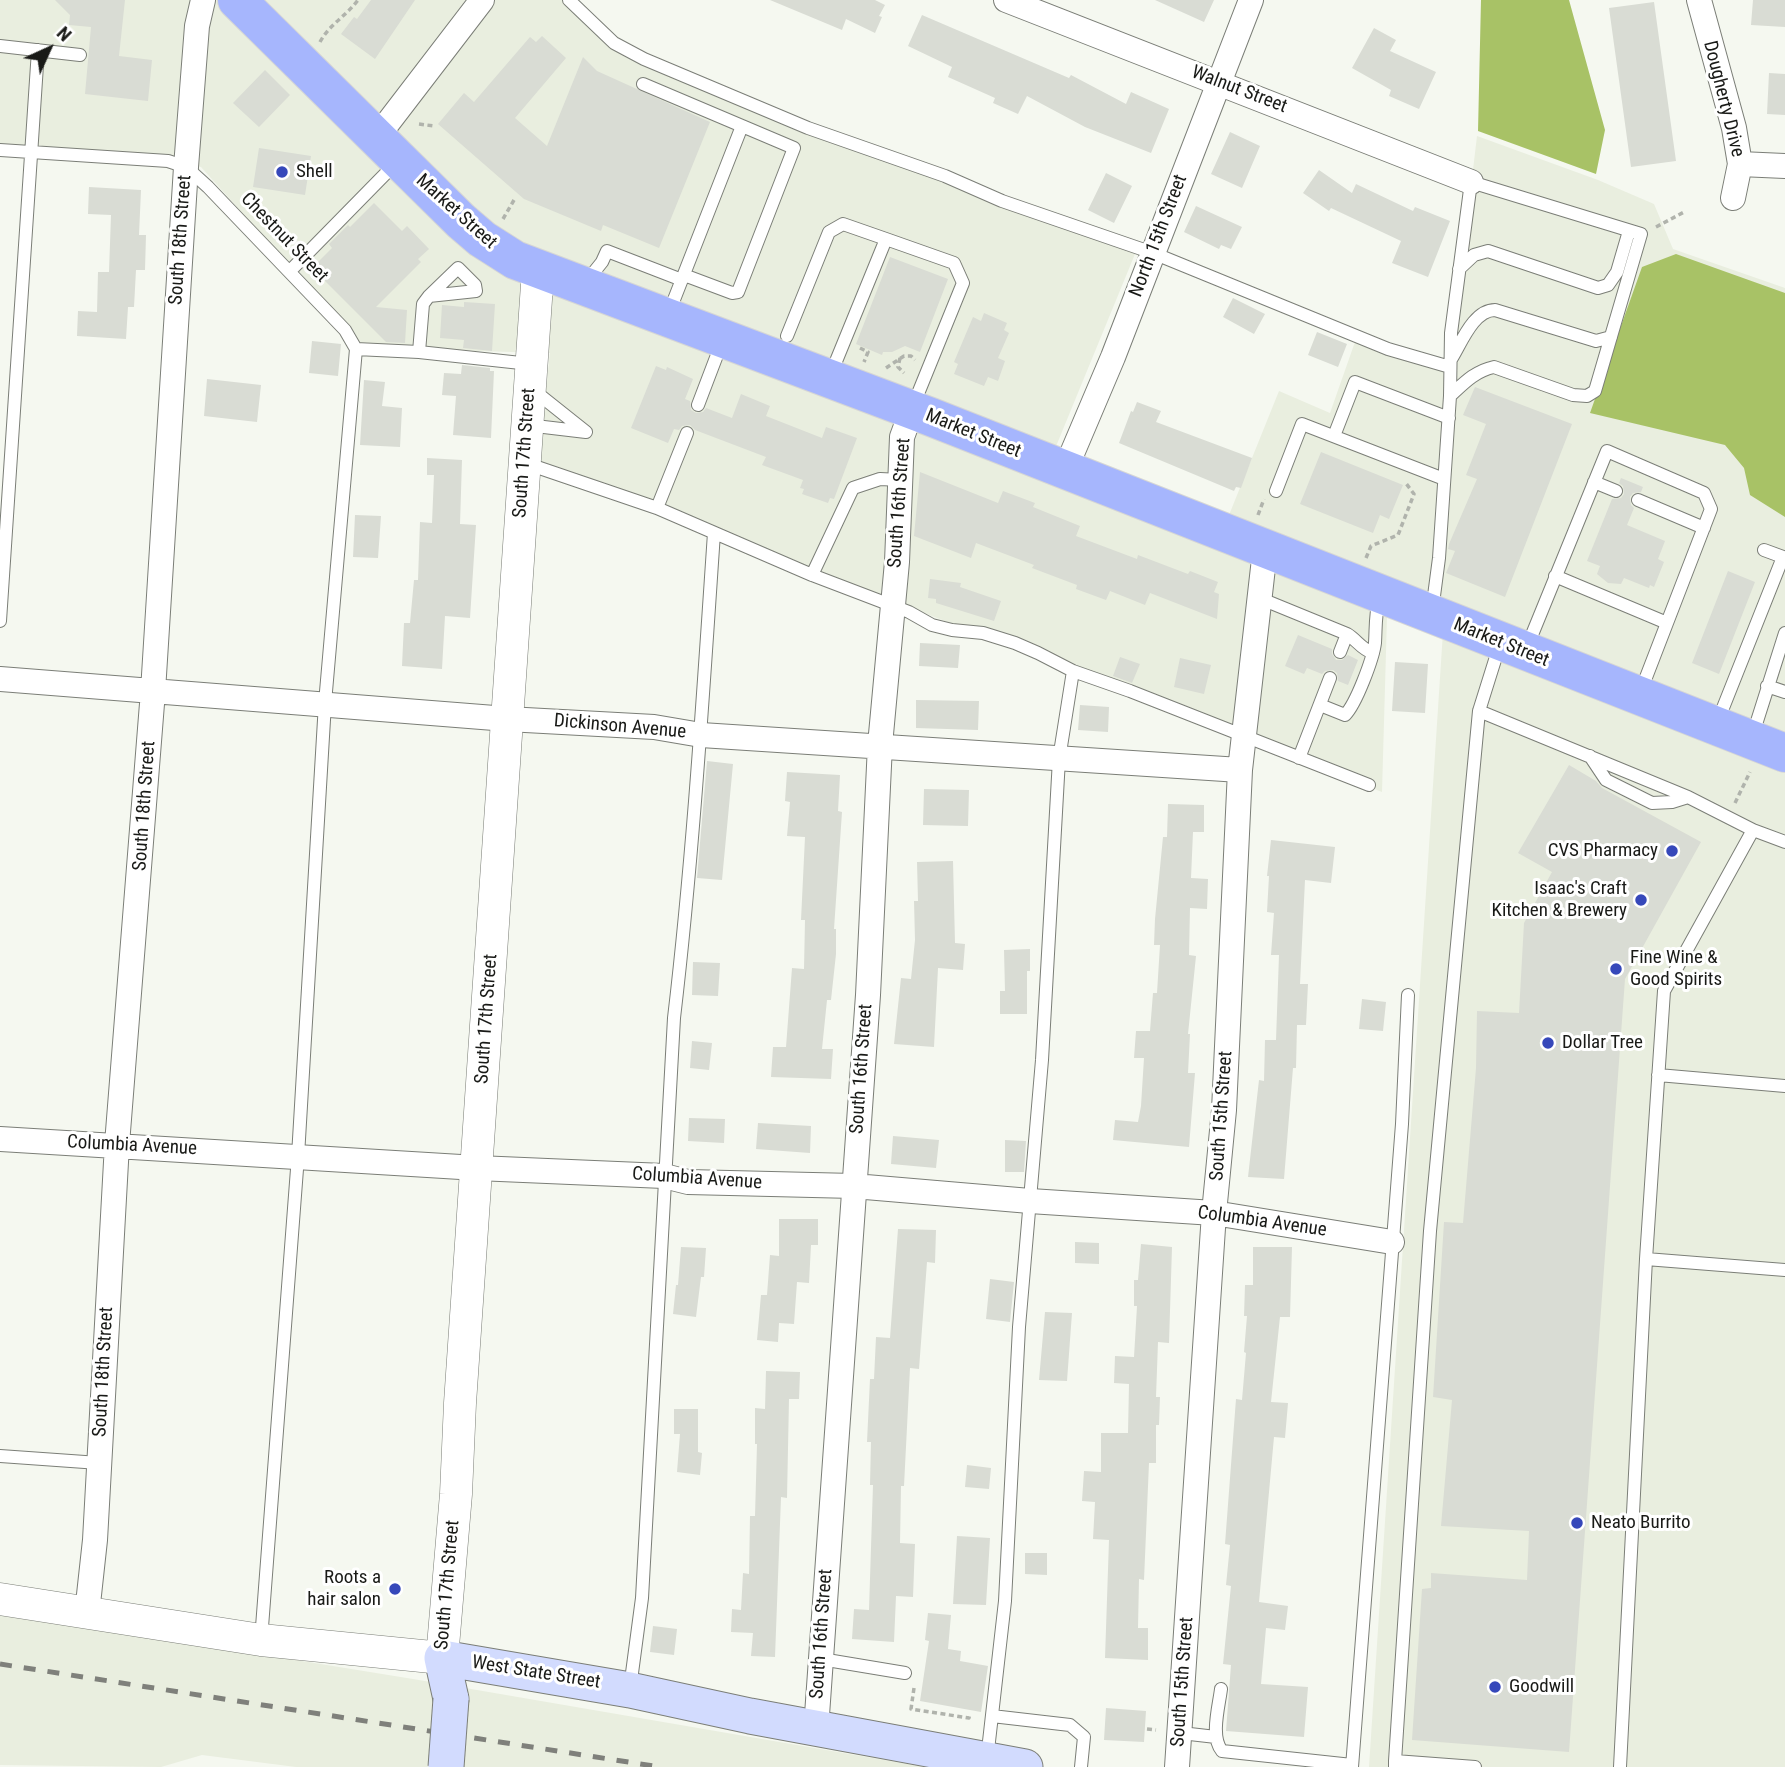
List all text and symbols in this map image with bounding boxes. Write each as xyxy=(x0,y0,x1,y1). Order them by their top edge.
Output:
north arrow xyxy=(14,14,84,84)
text: N xyxy=(52,22,76,46)
street label: Dougherty Drive xyxy=(1698,38,1748,160)
street label: Walnut Street xyxy=(1188,61,1290,119)
place label: Shell xyxy=(296,161,333,183)
marker: Shell xyxy=(274,164,290,180)
street label: Market Street xyxy=(411,170,501,254)
street label: North 15th Street xyxy=(1125,172,1193,300)
street label: South 18th Street xyxy=(165,174,197,306)
street label: Chestnut Street xyxy=(235,188,333,288)
street label: South 17th Street xyxy=(509,387,541,519)
street label: Market Street xyxy=(922,405,1024,463)
street label: South 16th Street xyxy=(884,437,916,569)
street label: Market Street xyxy=(1450,614,1552,672)
street label: Dickinson Avenue xyxy=(553,710,687,744)
street label: South 18th Street xyxy=(129,740,161,872)
place label: CVS Pharmacy xyxy=(1548,840,1658,862)
marker: CVS Pharmacy xyxy=(1664,843,1680,859)
place label: Isaac's Craft Kitchen & Brewery xyxy=(1492,878,1627,922)
marker: Isaac's Craft Kitchen & Brewery xyxy=(1633,892,1649,908)
place label: Fine Wine & Good Spirits xyxy=(1630,947,1722,991)
street label: South 17th Street xyxy=(471,953,503,1085)
marker: Fine Wine & Good Spirits xyxy=(1608,961,1624,977)
street label: South 16th Street xyxy=(846,1003,878,1135)
place label: Dollar Tree xyxy=(1562,1032,1643,1054)
marker: Dollar Tree xyxy=(1540,1035,1556,1051)
street label: South 15th Street xyxy=(1206,1050,1238,1182)
street label: Columbia Avenue xyxy=(66,1131,198,1161)
street label: Columbia Avenue xyxy=(631,1163,763,1195)
street label: Columbia Avenue xyxy=(1196,1202,1328,1242)
street label: South 18th Street xyxy=(89,1306,119,1438)
place label: Neato Burrito xyxy=(1591,1512,1691,1534)
marker: Neato Burrito xyxy=(1569,1515,1585,1531)
street label: South 17th Street xyxy=(431,1519,465,1651)
place label: Roots a hair salon xyxy=(307,1567,381,1611)
street label: South 16th Street xyxy=(806,1568,838,1700)
marker: Roots a hair salon xyxy=(387,1581,403,1597)
street label: South 15th Street xyxy=(1167,1616,1199,1748)
street label: West State Street xyxy=(470,1652,602,1694)
place label: Goodwill xyxy=(1509,1676,1574,1698)
marker: Goodwill xyxy=(1487,1679,1503,1695)

